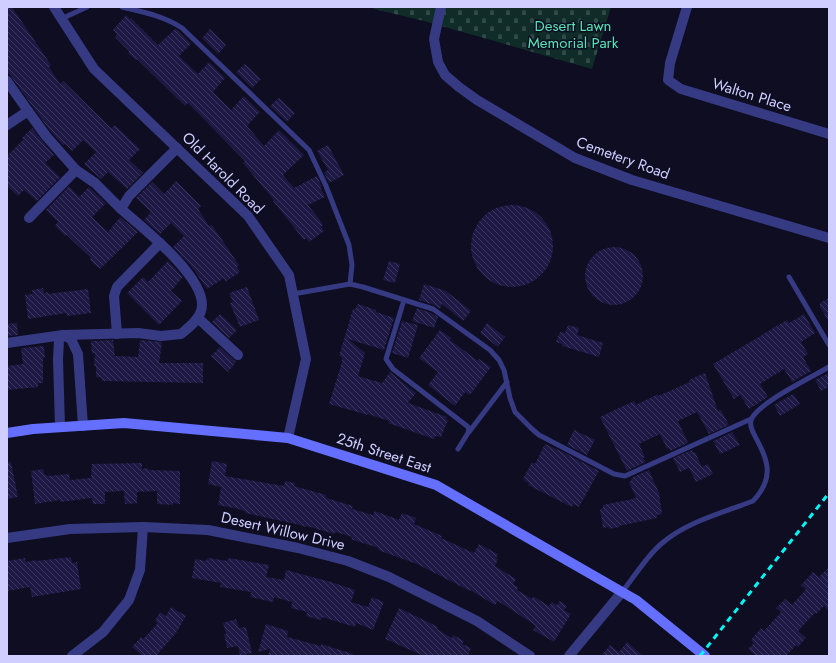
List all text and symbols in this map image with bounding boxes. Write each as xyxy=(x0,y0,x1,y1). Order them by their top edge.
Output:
park label: Desert Lawn Memorial Park xyxy=(528,15,619,54)
street label: Walton Place xyxy=(710,72,795,118)
street label: Old Harold Road xyxy=(177,127,269,219)
street label: Cemetery Road xyxy=(573,131,673,185)
street label: 25th Street East xyxy=(334,427,435,479)
street label: Desert Willow Drive xyxy=(219,506,347,556)

